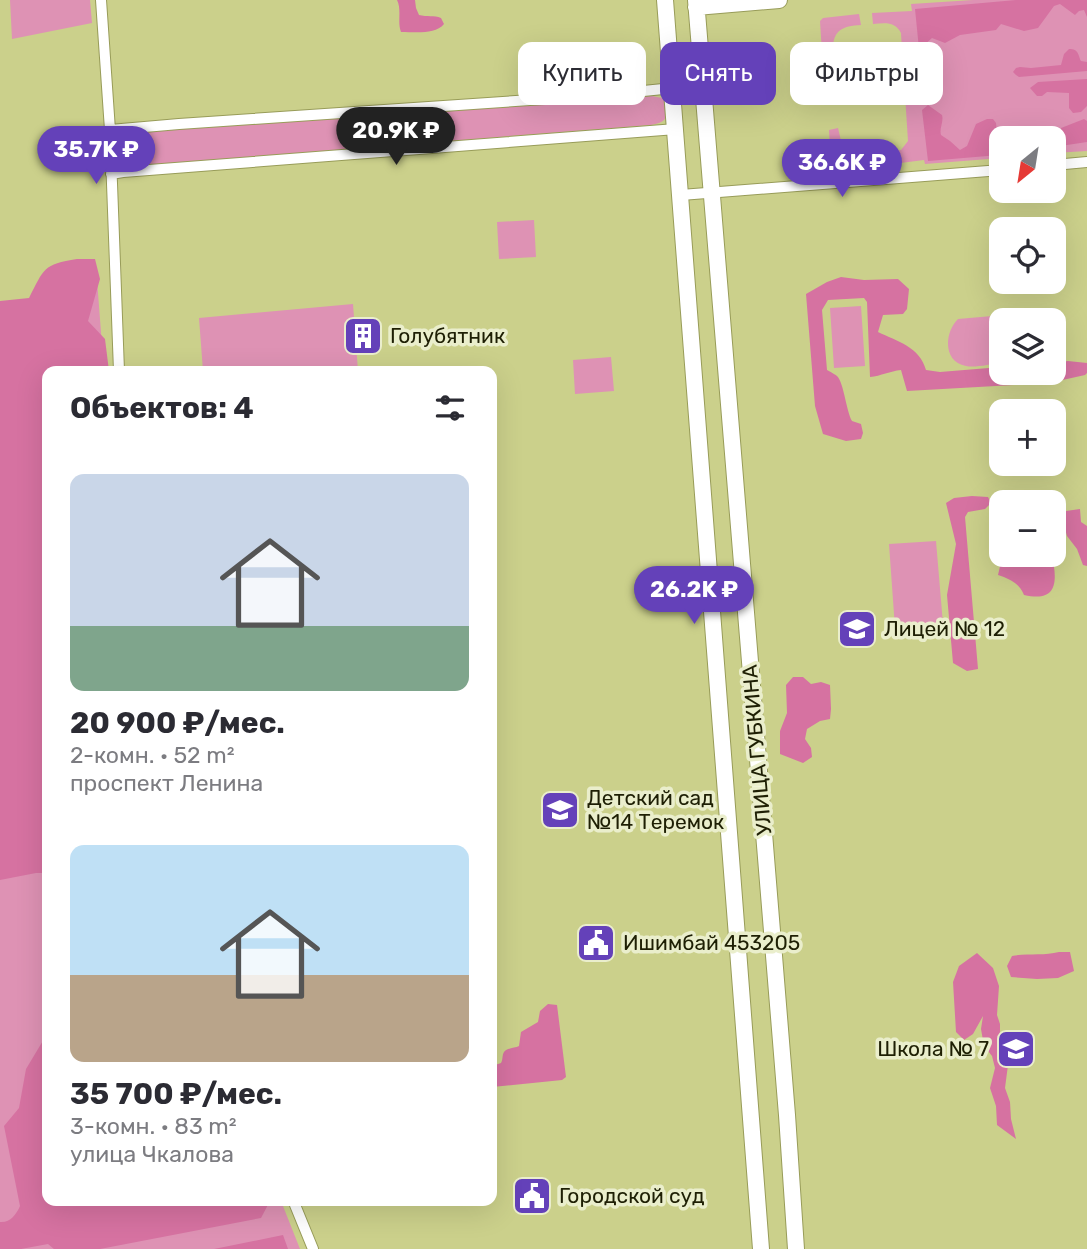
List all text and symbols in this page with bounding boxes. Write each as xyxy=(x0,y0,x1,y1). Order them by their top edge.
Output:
chip: Купить xyxy=(518,42,646,105)
chip: Снять xyxy=(660,42,776,105)
chip: Фильтры xyxy=(790,42,943,105)
pin: 20.9K ₽ xyxy=(331,108,461,167)
text: 20.9K ₽ xyxy=(352,116,440,144)
north arrow xyxy=(989,126,1066,203)
map controls xyxy=(989,126,1066,567)
pin: 35.7K ₽ xyxy=(31,127,161,186)
text: 35.7K ₽ xyxy=(53,135,139,163)
pin: 36.6K ₽ xyxy=(777,140,907,199)
text: 36.6K ₽ xyxy=(798,148,886,176)
button: locate xyxy=(989,217,1066,294)
button: layers xyxy=(989,308,1066,385)
building icon: Голубятник xyxy=(342,315,384,357)
place label: Голубятник xyxy=(390,323,505,348)
icon: filters xyxy=(431,389,469,427)
text: Объектов: 4 xyxy=(70,390,254,426)
button: + xyxy=(989,399,1066,476)
button: − xyxy=(989,490,1066,567)
icon: home xyxy=(207,520,333,646)
pin: 26.2K ₽ xyxy=(629,566,759,626)
text: 26.2K ₽ xyxy=(650,575,738,603)
school or university icon: Лицей № 12 xyxy=(836,608,878,650)
place label: Лицей № 12 xyxy=(884,616,1005,641)
street label: УЛИЦА ГУБКИНА xyxy=(737,663,776,837)
text: 20 900 ₽/мес. xyxy=(70,705,285,741)
text: 2-комн. · 52 m² xyxy=(70,741,235,769)
text: проспект Ленина xyxy=(70,769,263,797)
place label: Детский сад №14 Теремок xyxy=(587,785,724,834)
school or university icon: Детский сад №14 Теремок xyxy=(539,789,581,831)
icon: home xyxy=(207,891,333,1017)
public building icon: Ишимбай 453205 xyxy=(575,922,617,964)
place label: Ишимбай 453205 xyxy=(623,930,800,955)
school or university icon: Школа № 7 xyxy=(995,1028,1037,1070)
place label: Школа № 7 xyxy=(877,1036,989,1061)
text: 35 700 ₽/мес. xyxy=(70,1076,282,1112)
text: 3-комн. · 83 m² xyxy=(70,1112,237,1140)
text: улица Чкалова xyxy=(70,1140,234,1168)
public building icon: Городской суд xyxy=(511,1175,553,1217)
place label: Городской суд xyxy=(559,1183,705,1208)

